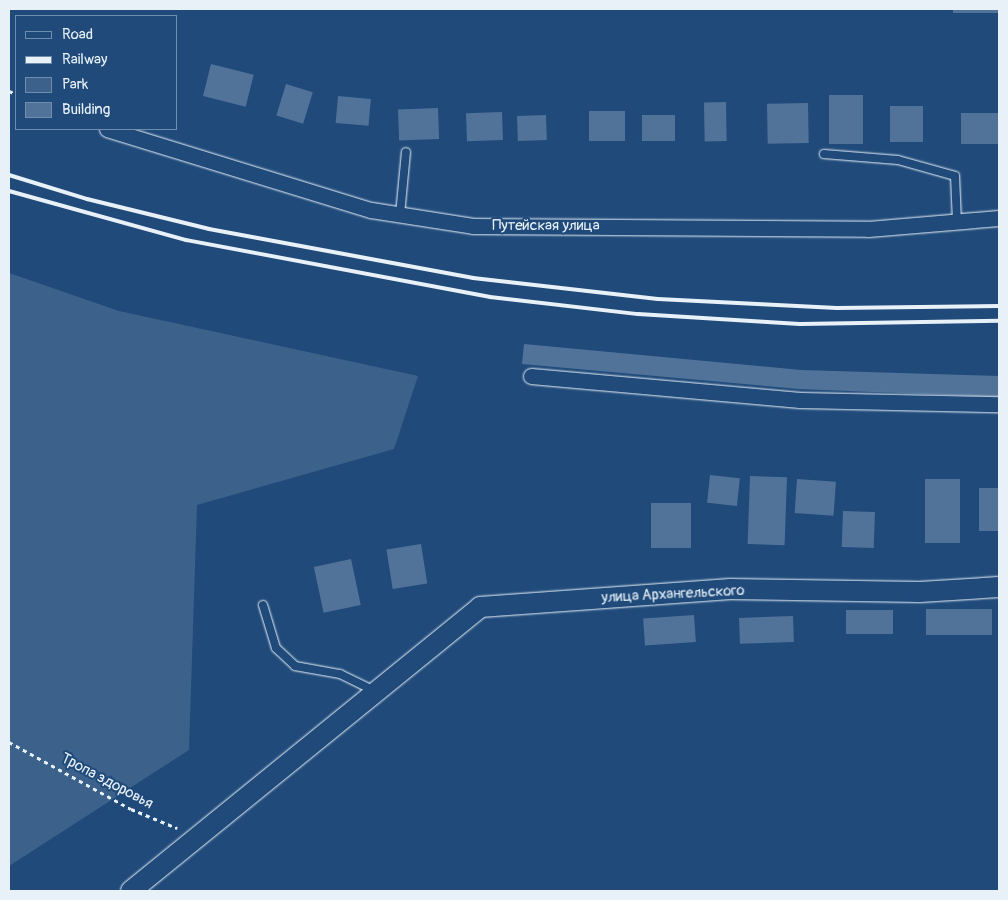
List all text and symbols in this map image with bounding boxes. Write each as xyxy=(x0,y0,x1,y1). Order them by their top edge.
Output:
legend xyxy=(15,15,178,130)
text: Road xyxy=(62,25,93,44)
text: Railway xyxy=(62,50,107,69)
text: Park xyxy=(62,75,88,94)
text: Building xyxy=(62,100,110,119)
street label: Путейская улица xyxy=(492,217,600,235)
street label: улица Архангельского xyxy=(601,581,745,607)
street label: Тропа здоровья xyxy=(58,749,156,813)

